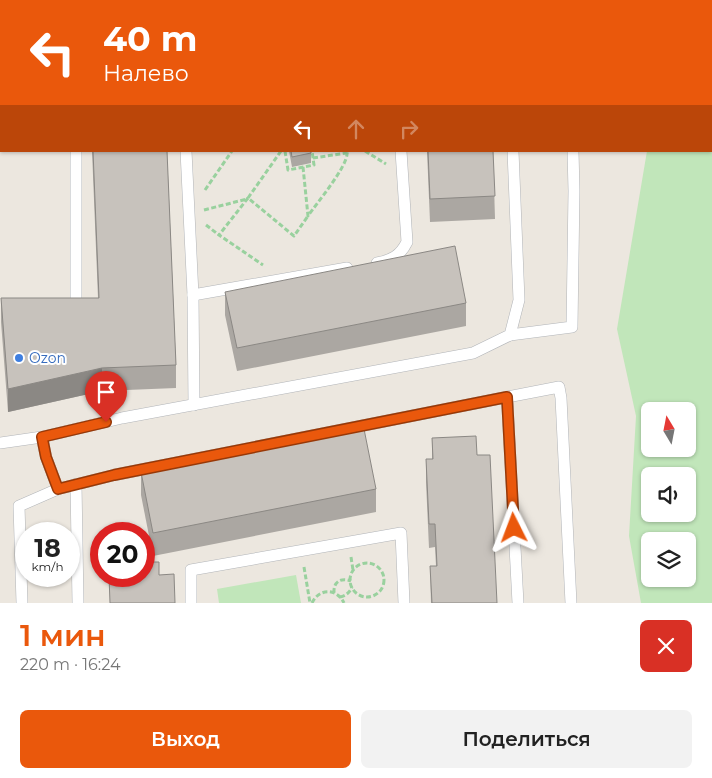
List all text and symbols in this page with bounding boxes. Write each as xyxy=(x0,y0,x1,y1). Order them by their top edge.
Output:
text: 40 m xyxy=(103,17,198,60)
icon: left xyxy=(20,20,85,85)
text: Налево xyxy=(103,60,189,87)
icon: left xyxy=(289,115,317,143)
icon: ahead xyxy=(342,115,370,143)
icon: right xyxy=(395,115,423,143)
place label: Ozon xyxy=(29,349,66,367)
marker: Ozon xyxy=(13,352,25,364)
pin xyxy=(85,371,127,422)
icon: arrive xyxy=(92,378,120,406)
north arrow xyxy=(641,402,696,458)
map controls xyxy=(641,402,696,587)
button: sound xyxy=(641,467,696,522)
position arrow xyxy=(487,501,539,553)
speed limit sign: 20 xyxy=(90,522,155,587)
button: layers xyxy=(641,532,696,587)
text: 18 xyxy=(34,533,61,563)
text: km/h xyxy=(31,559,64,574)
text: 1 мин xyxy=(20,617,106,654)
button: close xyxy=(640,620,692,672)
text: 220 m · 16:24 xyxy=(20,655,121,674)
button: Выход xyxy=(20,710,351,768)
button: Поделиться xyxy=(361,710,692,768)

